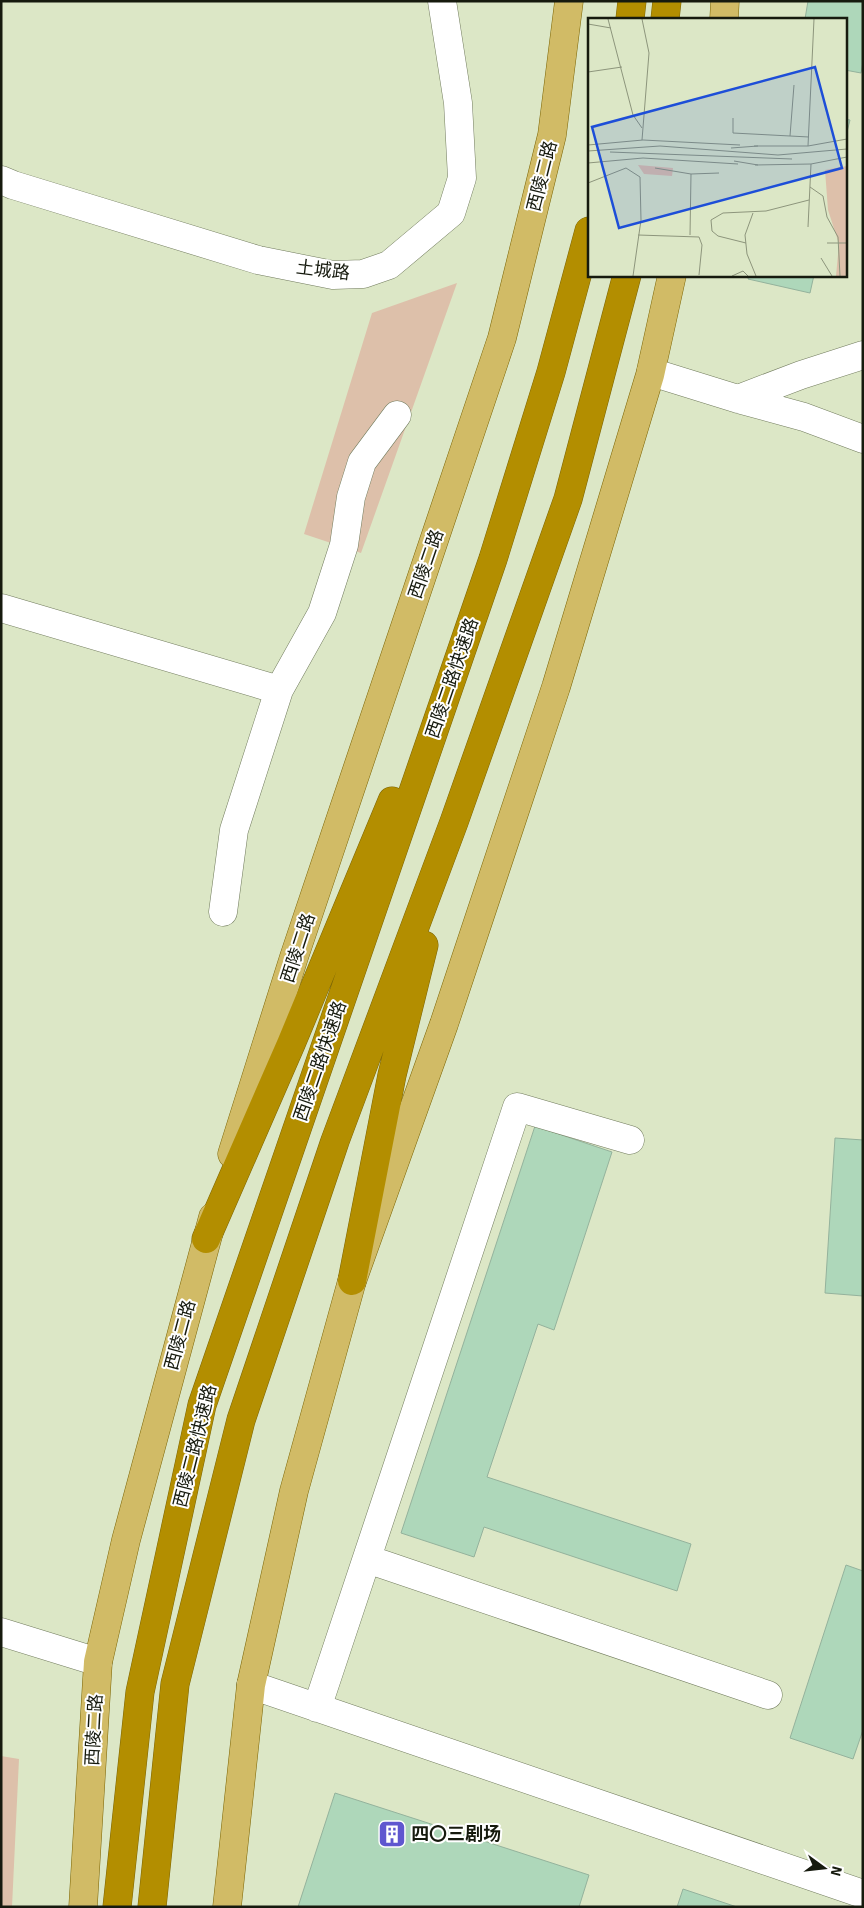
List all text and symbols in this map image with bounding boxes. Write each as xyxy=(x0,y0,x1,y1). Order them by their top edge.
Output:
inset map xyxy=(588,18,846,276)
street label: 西陵二路 xyxy=(523,138,561,214)
street label: 土城路 xyxy=(295,256,351,284)
street label: 西陵二路 xyxy=(404,526,448,602)
street label: 西陵二路快速路 xyxy=(421,615,483,741)
street label: 西陵二路 xyxy=(276,910,320,986)
street label: 西陵二路快速路 xyxy=(289,998,351,1124)
street label: 西陵二路 xyxy=(160,1297,200,1373)
street label: 西陵二路快速路 xyxy=(169,1382,221,1510)
street label: 西陵二路 xyxy=(81,1693,107,1767)
building icon: 四〇三剧场 xyxy=(377,1819,407,1849)
place label: 四〇三剧场 xyxy=(411,1823,501,1845)
north arrow xyxy=(799,1843,849,1893)
text: N xyxy=(827,1864,846,1878)

